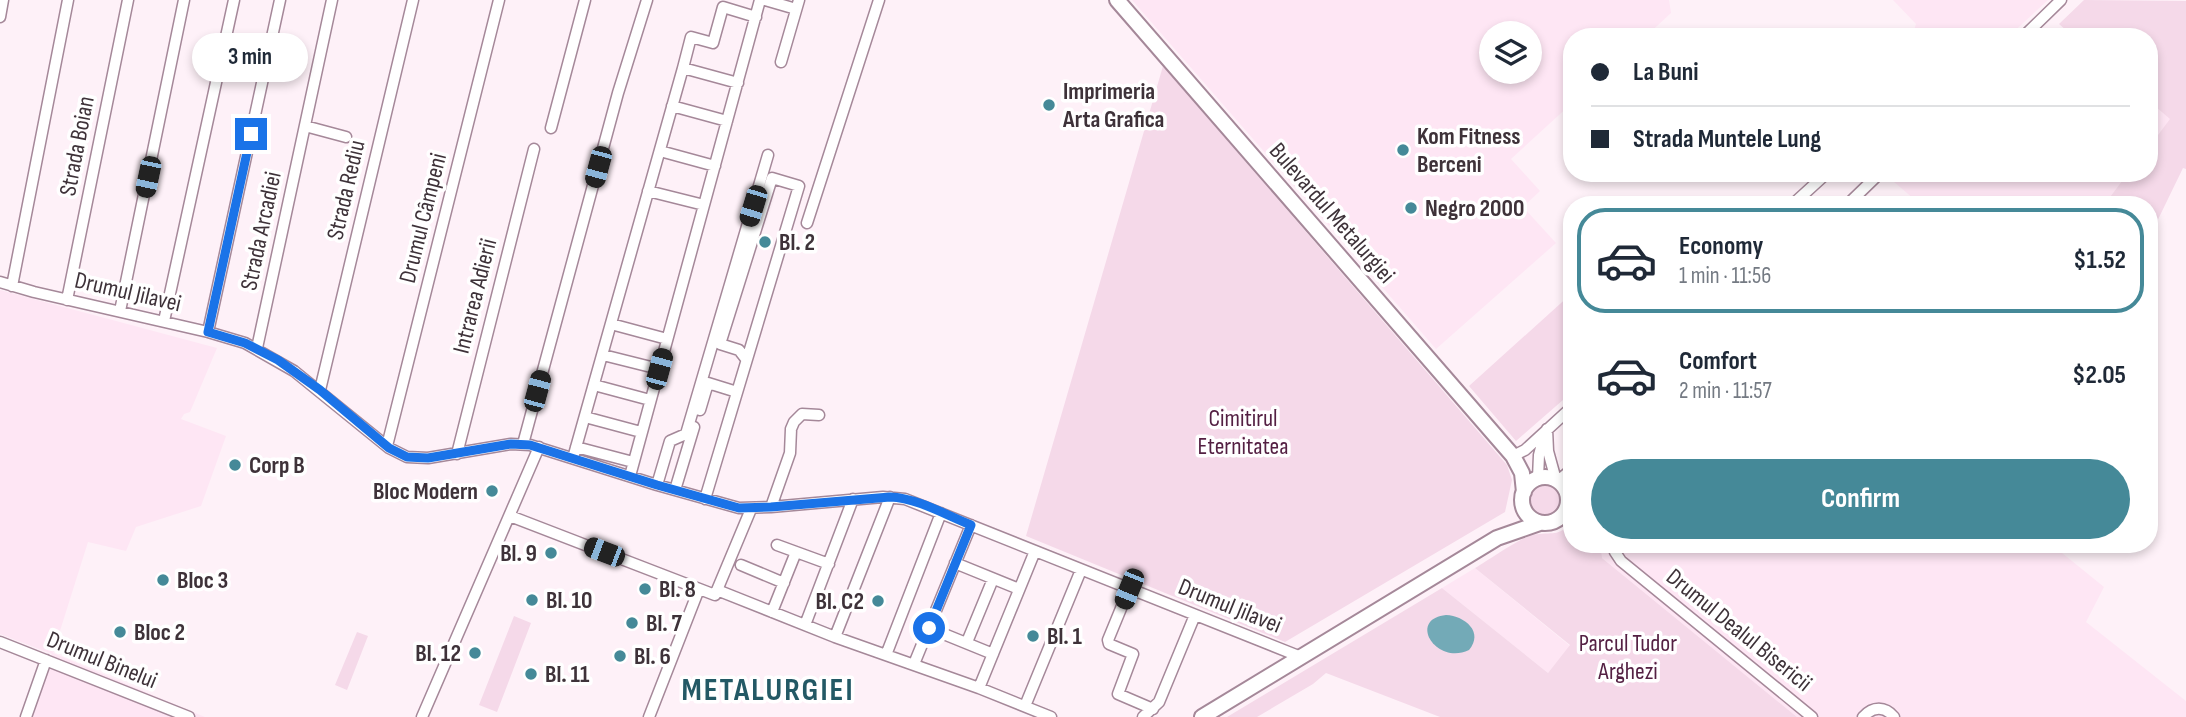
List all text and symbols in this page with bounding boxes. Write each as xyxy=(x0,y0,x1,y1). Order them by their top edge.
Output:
map controls xyxy=(1479,21,1542,84)
button: layers xyxy=(1479,21,1542,84)
callout: 3 min xyxy=(193,32,309,82)
text: 3 min xyxy=(228,43,272,71)
text: La Buni xyxy=(1633,57,1699,88)
place label: Imprimeria Arta Grafica xyxy=(1062,77,1164,134)
street label: Strada Boian xyxy=(53,94,101,198)
marker: Imprimeria Arta Grafica xyxy=(1041,97,1057,113)
route end xyxy=(235,118,267,150)
place label: Kom Fitness Berceni xyxy=(1417,122,1520,179)
text: Strada Muntele Lung xyxy=(1633,124,1821,155)
street label: Strada Rediu xyxy=(320,137,372,243)
street label: Bulevardul Metalurgiei xyxy=(1263,137,1401,289)
marker: Kom Fitness Berceni xyxy=(1395,142,1411,158)
car xyxy=(583,144,614,190)
street label: Drumul Câmpeni xyxy=(393,150,453,286)
car xyxy=(134,154,163,200)
street label: Strada Arcadiei xyxy=(234,169,288,293)
car xyxy=(737,183,770,229)
place label: Negro 2000 xyxy=(1425,194,1524,223)
marker: Negro 2000 xyxy=(1403,200,1419,216)
place label: Bl. 2 xyxy=(779,228,815,257)
icon: car xyxy=(1595,229,1658,292)
text: Economy xyxy=(1679,231,1763,262)
marker: Bl. 2 xyxy=(757,234,773,250)
street label: Intrarea Adierii xyxy=(447,236,503,356)
text: $1.52 xyxy=(2073,245,2126,276)
text: 1 min · 11:56 xyxy=(1679,262,1771,290)
street label: Drumul Jilavei xyxy=(72,266,184,318)
icon: car xyxy=(1595,344,1658,407)
car xyxy=(644,346,675,392)
text: Comfort xyxy=(1679,346,1757,377)
text: $2.05 xyxy=(2072,360,2126,391)
car xyxy=(522,368,553,414)
text: 2 min · 11:57 xyxy=(1679,377,1772,405)
park label: Cimitirul Eternitatea xyxy=(1198,404,1288,461)
place label: Corp B xyxy=(249,451,305,480)
marker: Corp B xyxy=(227,457,243,473)
button: Confirm xyxy=(1591,459,2130,539)
place label: Bloc Modern xyxy=(373,477,478,506)
marker: Bloc Modern xyxy=(484,483,500,499)
car xyxy=(581,535,628,569)
place label: Bl. 9 xyxy=(500,539,537,568)
marker: Bl. 9 xyxy=(543,545,559,561)
street label: Drumul Dealul Bisericii xyxy=(1660,562,1818,698)
place label: Bloc 3 xyxy=(177,566,228,595)
car xyxy=(1112,566,1147,612)
marker: Bloc 3 xyxy=(155,572,171,588)
street label: Drumul Jilavei xyxy=(1174,572,1286,640)
place label: Bl. 8 xyxy=(659,575,696,604)
marker: Bl. 8 xyxy=(637,581,653,597)
place label: Bl. 10 xyxy=(546,586,592,615)
place label: Bl. C2 xyxy=(816,587,864,616)
marker: Bl. 10 xyxy=(524,592,540,608)
marker: Bl. C2 xyxy=(870,593,886,609)
place label: Bl. 7 xyxy=(646,609,682,638)
route start xyxy=(913,612,945,644)
marker: Bl. 7 xyxy=(624,615,640,631)
place label: Bloc 2 xyxy=(134,618,185,647)
place label: Bl. 1 xyxy=(1047,622,1082,651)
marker: Bloc 2 xyxy=(112,624,128,640)
street label: Drumul Binelui xyxy=(43,625,161,695)
marker: Bl. 1 xyxy=(1025,628,1041,644)
park label: Parcul Tudor Arghezi xyxy=(1579,629,1677,686)
place label: Bl. 12 xyxy=(415,639,461,668)
place label: Bl. 6 xyxy=(634,642,671,671)
marker: Bl. 12 xyxy=(467,645,483,661)
marker: Bl. 6 xyxy=(612,648,628,664)
place label: Bl. 11 xyxy=(545,660,590,689)
marker: Bl. 11 xyxy=(523,666,539,682)
district label: METALURGIEI xyxy=(682,671,855,710)

